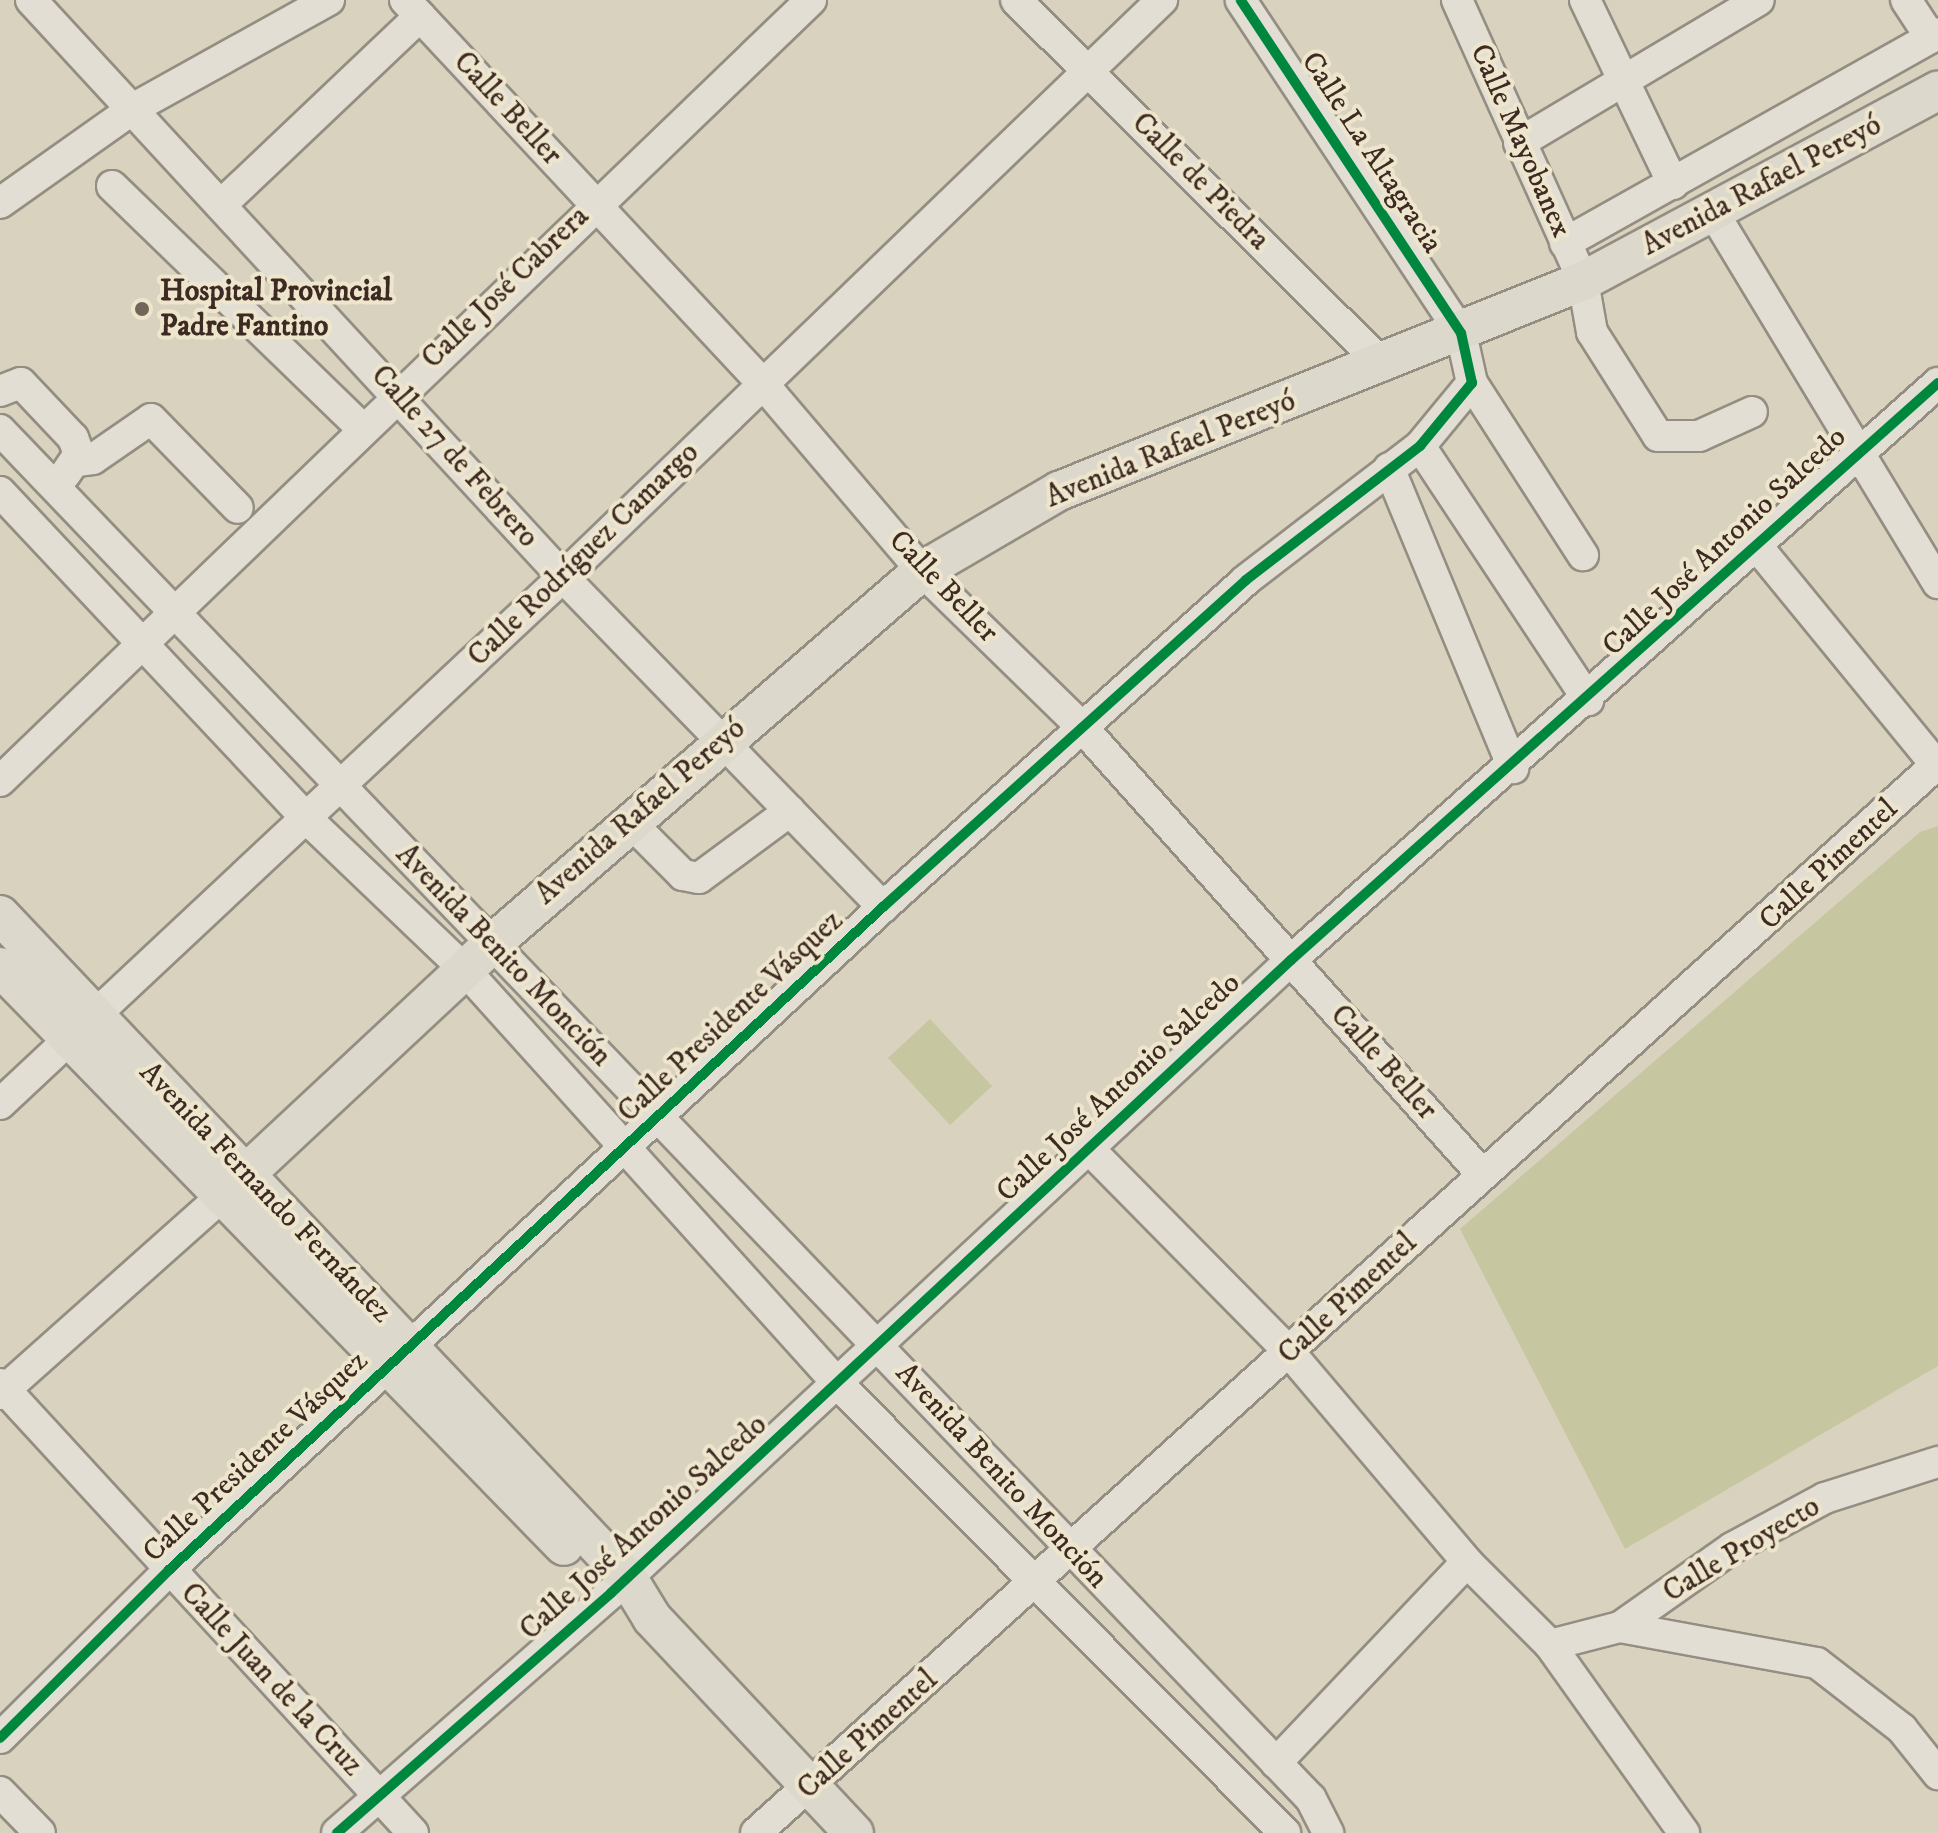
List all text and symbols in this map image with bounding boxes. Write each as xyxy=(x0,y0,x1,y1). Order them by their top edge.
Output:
street label: Calle Mayobanex xyxy=(1461,39,1579,243)
street label: Calle Beller xyxy=(445,45,569,173)
street label: Calle La Altagracia xyxy=(1293,46,1449,260)
street label: Calle de Piedra xyxy=(1124,106,1276,258)
street label: Avenida Rafael Pereyó xyxy=(1636,108,1888,264)
street label: Calle José Cabrera xyxy=(415,199,597,377)
place label: Hospital Provincial Padre Fantino xyxy=(160,274,392,344)
marker: Hospital Provincial Padre Fantino xyxy=(131,298,153,320)
street label: Calle 27 de Febrero xyxy=(363,358,545,556)
street label: Avenida Rafael Pereyó xyxy=(1041,383,1301,517)
street label: Calle José Antonio Salcedo xyxy=(1596,420,1854,664)
street label: Calle Rodríguez Camargo xyxy=(461,435,707,675)
street label: Calle Beller xyxy=(881,523,1005,651)
street label: Avenida Rafael Pereyó xyxy=(529,711,753,913)
street label: Calle Pimentel xyxy=(1752,792,1906,938)
street label: Avenida Benito Monción xyxy=(388,837,618,1075)
street label: Calle Presidente Vásquez xyxy=(611,904,851,1130)
street label: Calle José Antonio Salcedo xyxy=(990,966,1248,1210)
street label: Calle Beller xyxy=(1322,998,1444,1128)
street label: Avenida Fernando Fernández xyxy=(131,1055,399,1331)
street label: Calle Pimentel xyxy=(1271,1226,1425,1372)
street label: Calle Presidente Vásquez xyxy=(136,1344,376,1570)
street label: Avenida Benito Monción xyxy=(887,1356,1115,1596)
street label: Calle José Antonio Salcedo xyxy=(513,1408,775,1648)
street label: Calle Proyecto xyxy=(1657,1489,1827,1611)
street label: Calle Juan de la Cruz xyxy=(172,1576,370,1784)
street label: Calle Pimentel xyxy=(791,1663,945,1807)

